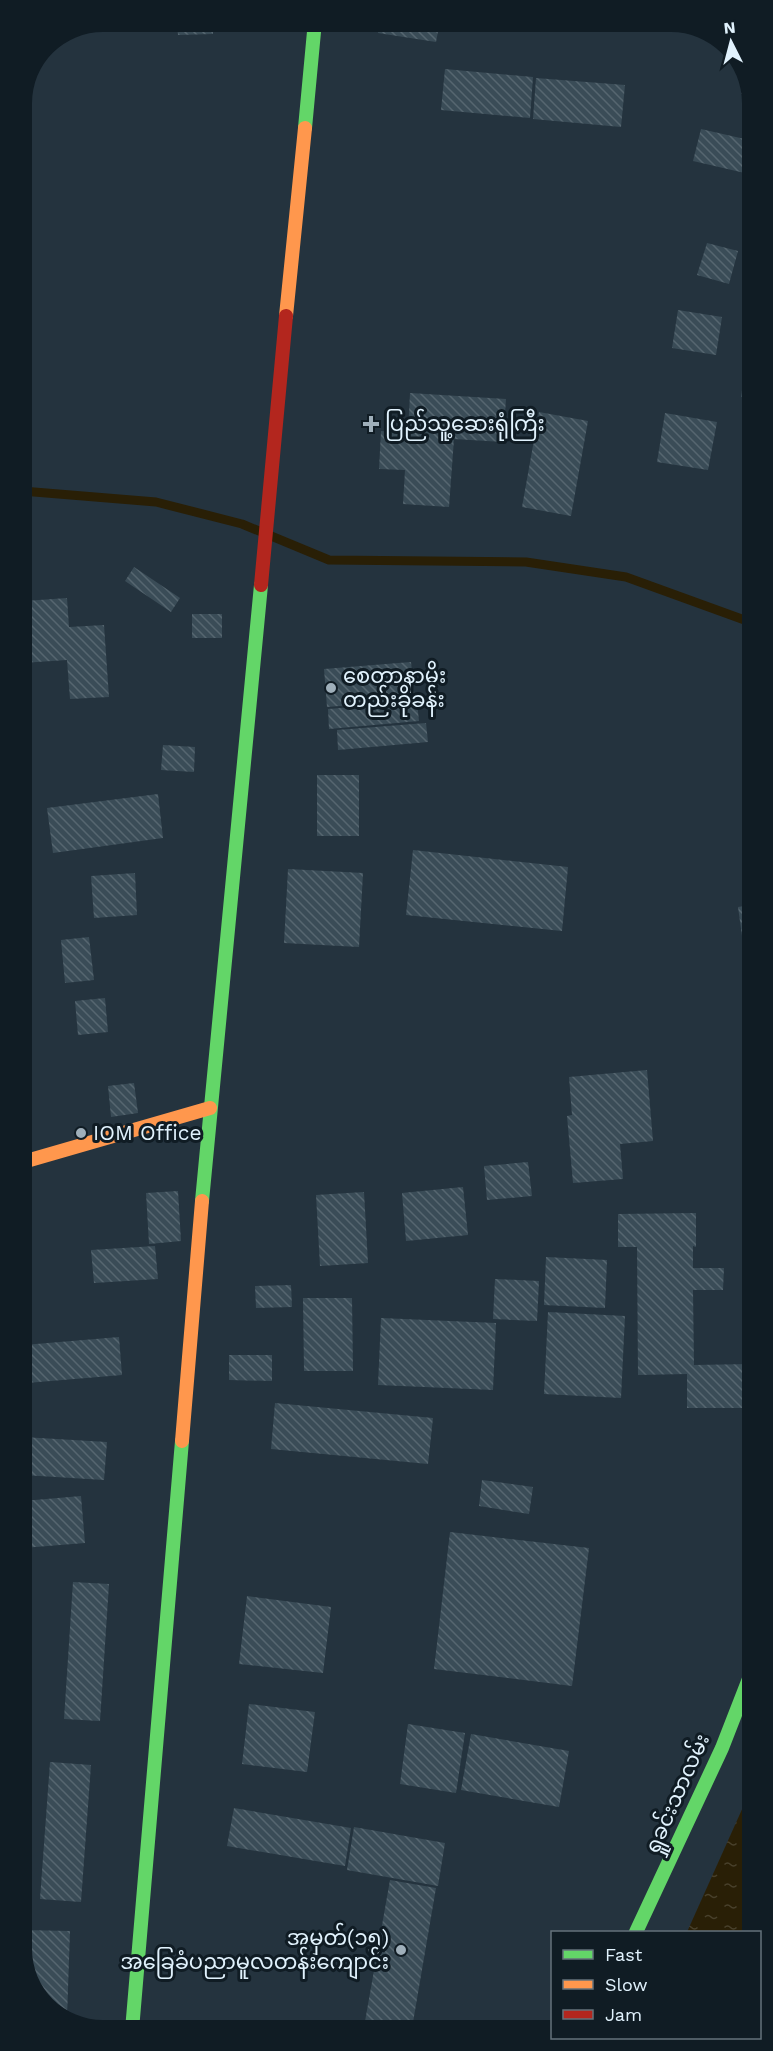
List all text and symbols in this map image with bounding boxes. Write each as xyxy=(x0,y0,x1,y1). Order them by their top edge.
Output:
north arrow xyxy=(701,12,761,72)
text: N xyxy=(723,18,736,38)
place label: ပြည်သူ့ဆေးရုံကြီး xyxy=(385,408,545,441)
marker: ပြည်သူ့ဆေးရုံကြီး xyxy=(362,415,380,433)
place label: စေတာနာမိုး တည်းခိုခန်း xyxy=(343,660,446,717)
marker: စေတာနာမိုး တည်းခိုခန်း xyxy=(324,681,338,695)
place label: IOM Office xyxy=(93,1120,202,1145)
marker: IOM Office xyxy=(74,1126,88,1140)
street label: ရှုခင်းသာလမ်း xyxy=(636,1728,719,1860)
place label: အမှတ်(၁၅) အခြေခံပညာမူလတန်းကျောင်း xyxy=(120,1922,389,1980)
legend xyxy=(551,1931,761,2039)
marker: အမှတ်(၁၅) အခြေခံပညာမူလတန်းကျောင်း xyxy=(394,1943,408,1957)
text: Fast xyxy=(605,1944,643,1965)
text: Slow xyxy=(605,1974,648,1995)
text: Jam xyxy=(605,2004,642,2025)

